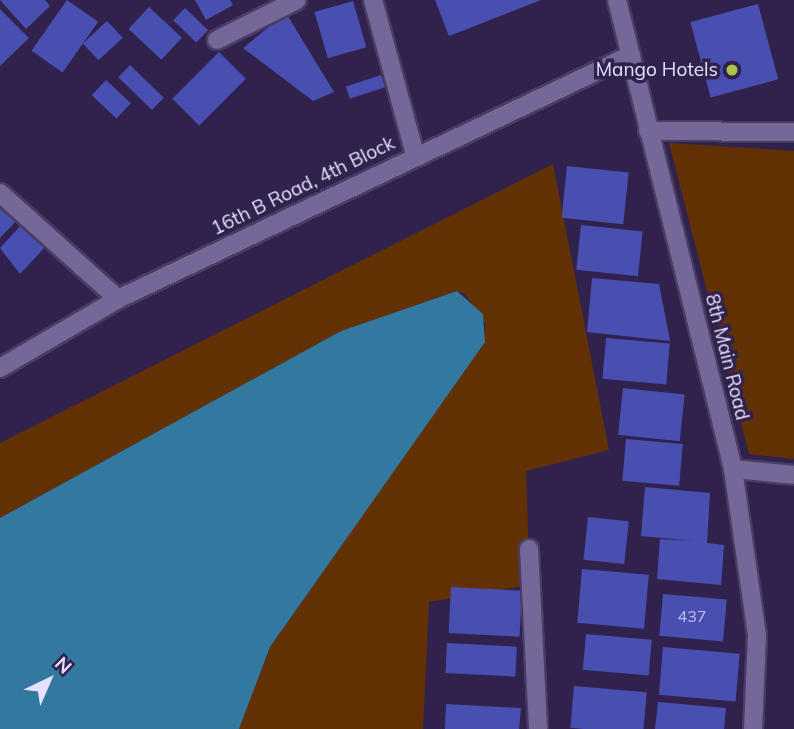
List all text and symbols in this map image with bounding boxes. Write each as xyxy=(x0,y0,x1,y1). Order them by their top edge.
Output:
place label: Mango Hotels xyxy=(596,59,718,81)
marker: Mango Hotels xyxy=(724,62,740,78)
street label: 16th B Road, 4th Block xyxy=(208,132,398,240)
street label: 8th Main Road xyxy=(700,292,754,422)
house number: 437 xyxy=(678,606,706,626)
north arrow xyxy=(14,645,84,715)
text: N xyxy=(50,651,77,679)

